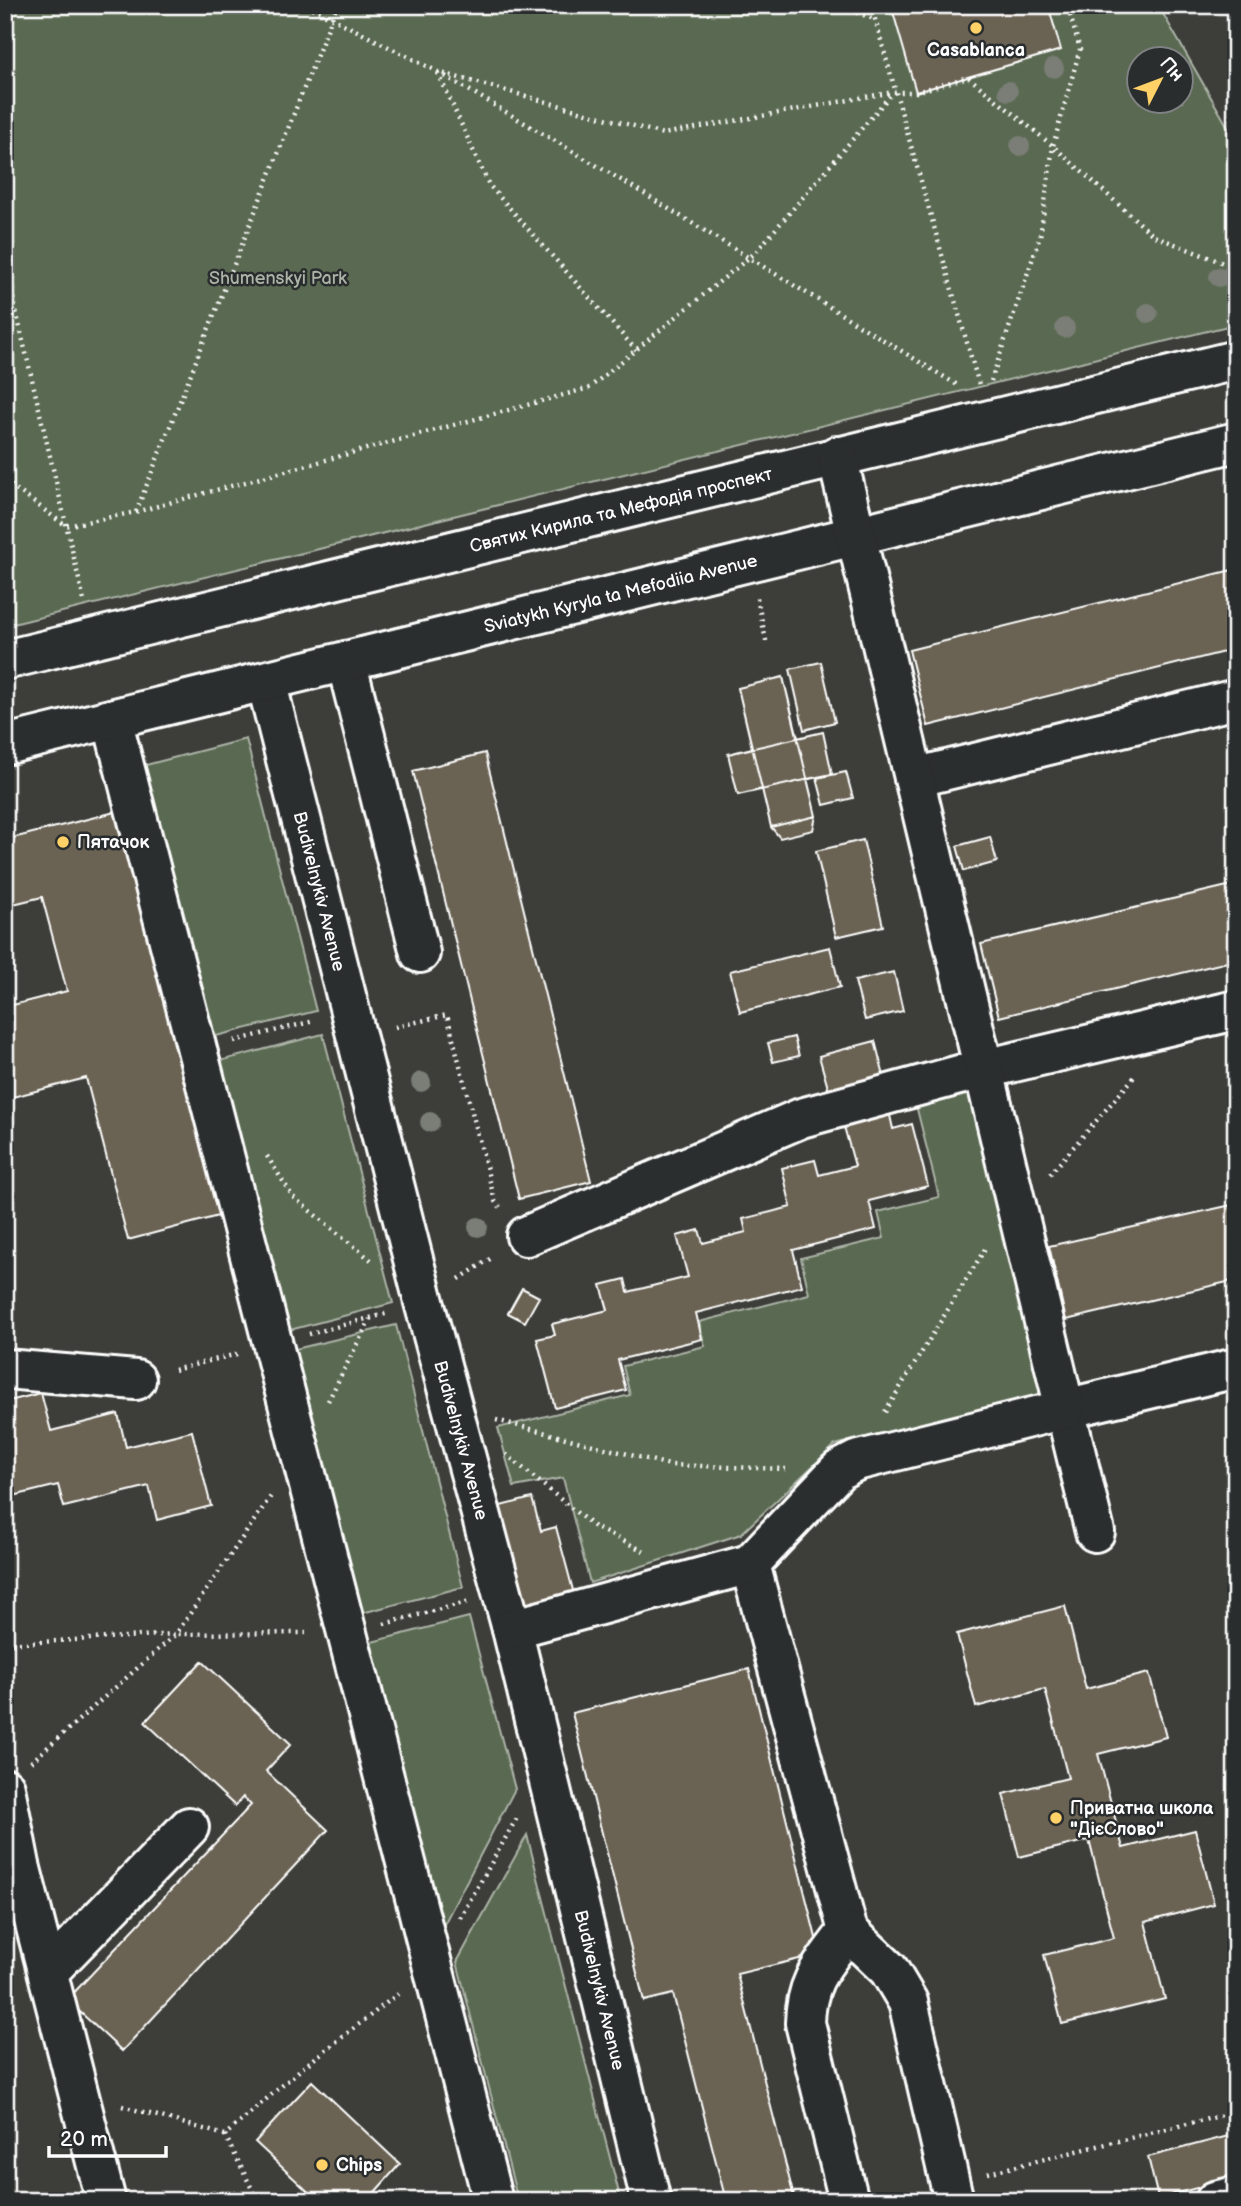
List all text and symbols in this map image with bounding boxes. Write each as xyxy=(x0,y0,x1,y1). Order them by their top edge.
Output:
marker: Casablanca xyxy=(968,20,984,36)
place label: Casablanca xyxy=(927,40,1025,61)
north arrow xyxy=(1126,46,1196,116)
text: Пн xyxy=(1154,53,1189,87)
park label: Shumenskyi Park xyxy=(209,268,347,289)
street label: Святих Кирила та Мефодія проспект xyxy=(467,463,775,557)
street label: Sviatykh Kyryla ta Mefodiia Avenue xyxy=(482,550,760,637)
street label: Budivelnykiv Avenue xyxy=(289,809,350,974)
place label: Пятачок xyxy=(77,832,149,853)
marker: Пятачок xyxy=(55,834,71,850)
street label: Budivelnykiv Avenue xyxy=(430,1358,493,1523)
place label: Приватна школа "ДієСлово" xyxy=(1070,1798,1214,1840)
marker: Приватна школа "ДієСлово" xyxy=(1048,1810,1064,1826)
street label: Budivelnykiv Avenue xyxy=(570,1908,629,2073)
scale bar xyxy=(49,2115,166,2159)
text: 20 m xyxy=(60,2127,108,2152)
place label: Chips xyxy=(336,2155,382,2176)
marker: Chips xyxy=(314,2157,330,2173)

